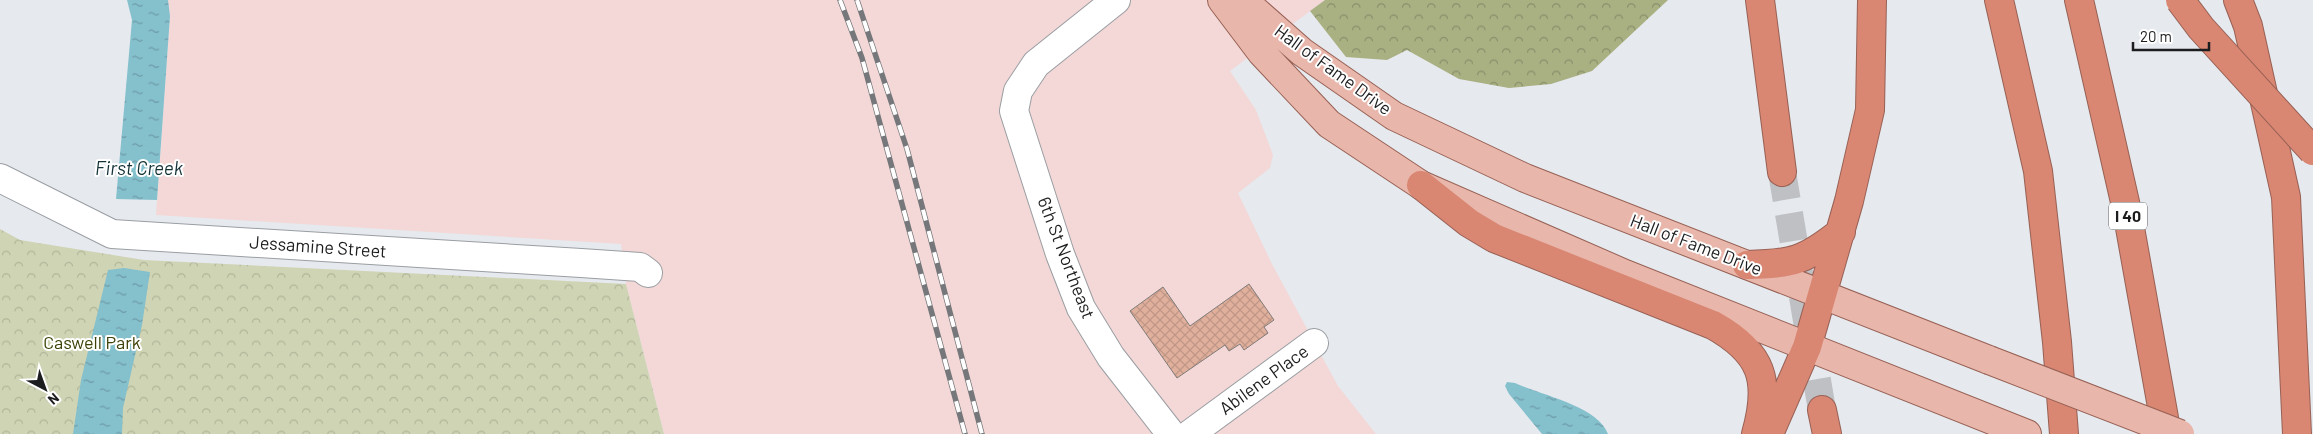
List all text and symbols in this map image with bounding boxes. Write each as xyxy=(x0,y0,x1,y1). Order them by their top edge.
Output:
street label: Hall of Fame Drive xyxy=(1271,19,1396,119)
scale bar xyxy=(2133,20,2209,52)
text: 20 m xyxy=(2140,27,2172,45)
water label: First Creek xyxy=(95,156,184,179)
street label: 6th St Northeast xyxy=(1034,194,1100,322)
road number: I 40 xyxy=(2109,202,2147,230)
street label: Hall of Fame Drive xyxy=(1627,209,1765,279)
street label: Jessamine Street xyxy=(249,230,387,262)
park label: Caswell Park xyxy=(43,331,141,353)
street label: Abilene Place xyxy=(1215,340,1312,419)
north arrow xyxy=(20,364,70,414)
text: N xyxy=(45,390,63,409)

